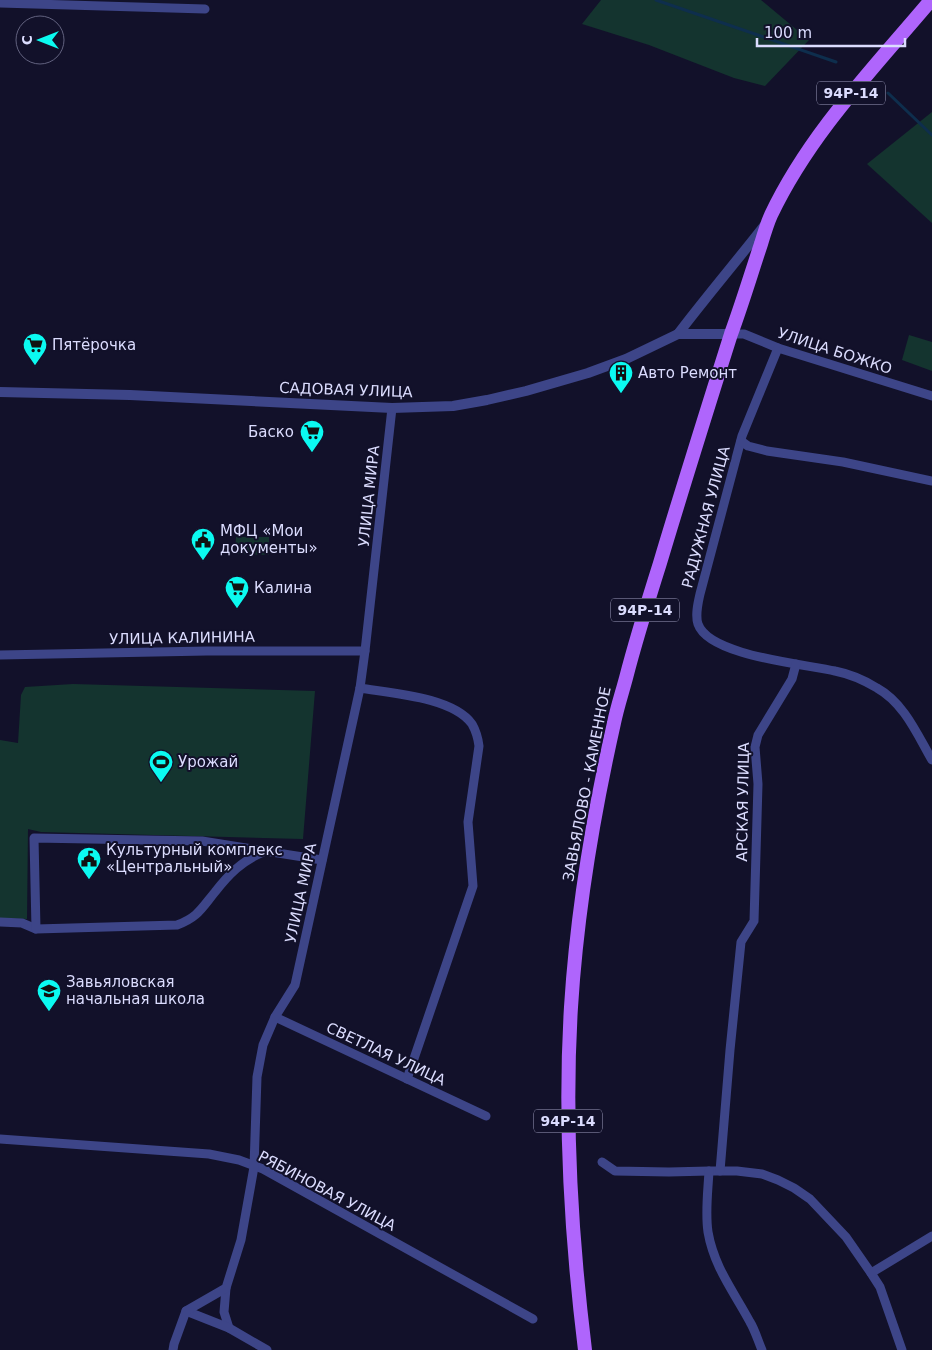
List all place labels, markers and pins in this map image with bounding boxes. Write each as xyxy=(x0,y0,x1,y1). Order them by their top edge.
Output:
supermarket icon: Пятёрочка xyxy=(22,332,48,366)
place label: Пятёрочка xyxy=(52,336,136,354)
building icon: Авто Ремонт xyxy=(608,360,634,394)
place label: Авто Ремонт xyxy=(638,364,737,382)
supermarket icon: Баско xyxy=(299,419,325,453)
place label: Баско xyxy=(248,423,294,441)
place label: МФЦ «Мои документы» xyxy=(220,522,318,557)
public building icon: МФЦ «Мои документы» xyxy=(190,527,216,561)
supermarket icon: Калина xyxy=(224,575,250,609)
place label: Калина xyxy=(254,579,312,597)
sports icon: Урожай xyxy=(148,749,174,783)
place label: Урожай xyxy=(178,753,238,771)
place label: Культурный комплекс «Центральный» xyxy=(106,841,283,876)
public building icon: Культурный комплекс «Центральный» xyxy=(76,846,102,880)
place label: Завьяловская начальная школа xyxy=(66,973,205,1008)
school or university icon: Завьяловская начальная школа xyxy=(36,978,62,1012)

